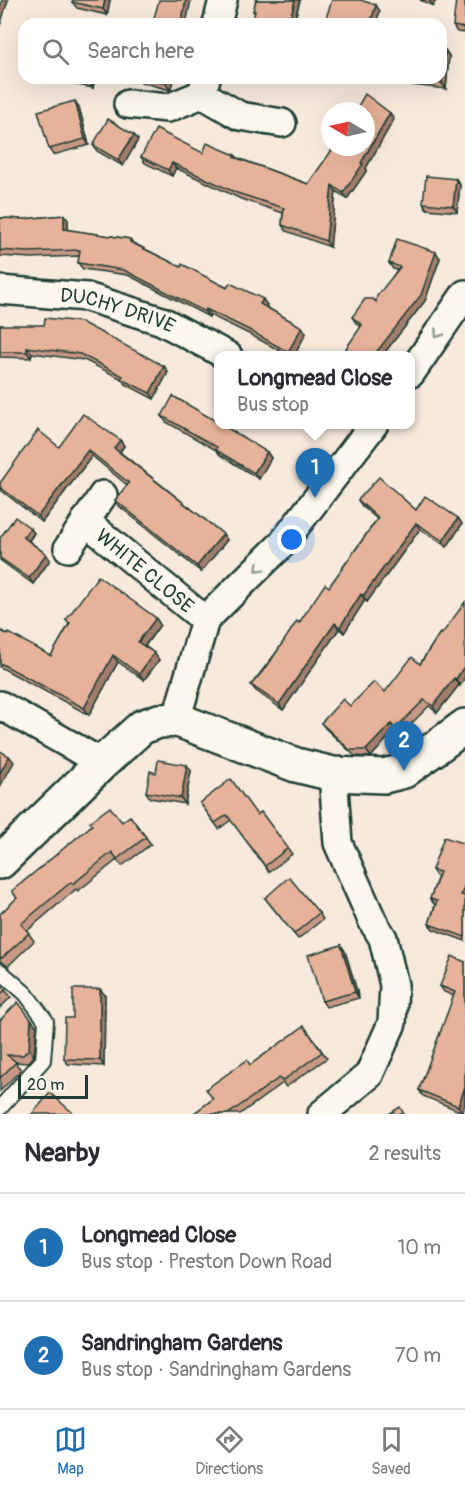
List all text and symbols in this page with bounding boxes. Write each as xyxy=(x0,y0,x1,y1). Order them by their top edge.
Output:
search box xyxy=(18,18,447,84)
icon: search xyxy=(39,35,72,68)
text: Search here xyxy=(87,37,194,65)
north arrow xyxy=(321,102,375,156)
street label: DUCHY DRIVE xyxy=(59,282,180,338)
one-way arrow xyxy=(434,327,445,338)
popup xyxy=(214,351,415,429)
text: Longmead Close xyxy=(237,364,392,392)
text: Bus stop xyxy=(237,392,309,417)
pin: 1 xyxy=(296,448,334,498)
street label: WHITE CLOSE xyxy=(91,523,199,618)
your location xyxy=(277,525,306,554)
one-way arrow xyxy=(255,560,266,571)
pin: 2 xyxy=(384,722,424,771)
scale bar xyxy=(18,1072,88,1100)
text: 20 m xyxy=(27,1075,65,1095)
text: Nearby xyxy=(24,1137,100,1169)
text: 2 results xyxy=(369,1141,441,1166)
text: Longmead Close xyxy=(81,1221,236,1249)
text: 1 xyxy=(40,1235,47,1260)
text: 10 m xyxy=(397,1235,441,1260)
text: Bus stop · Preston Down Road xyxy=(81,1249,332,1274)
text: Sandringham Gardens xyxy=(81,1329,282,1357)
text: 2 xyxy=(38,1343,49,1368)
text: 70 m xyxy=(395,1343,441,1368)
text: Bus stop · Sandringham Gardens xyxy=(81,1357,351,1382)
tab: Map xyxy=(54,1423,87,1479)
tab: Directions xyxy=(195,1423,263,1479)
tab: Saved xyxy=(371,1423,411,1479)

